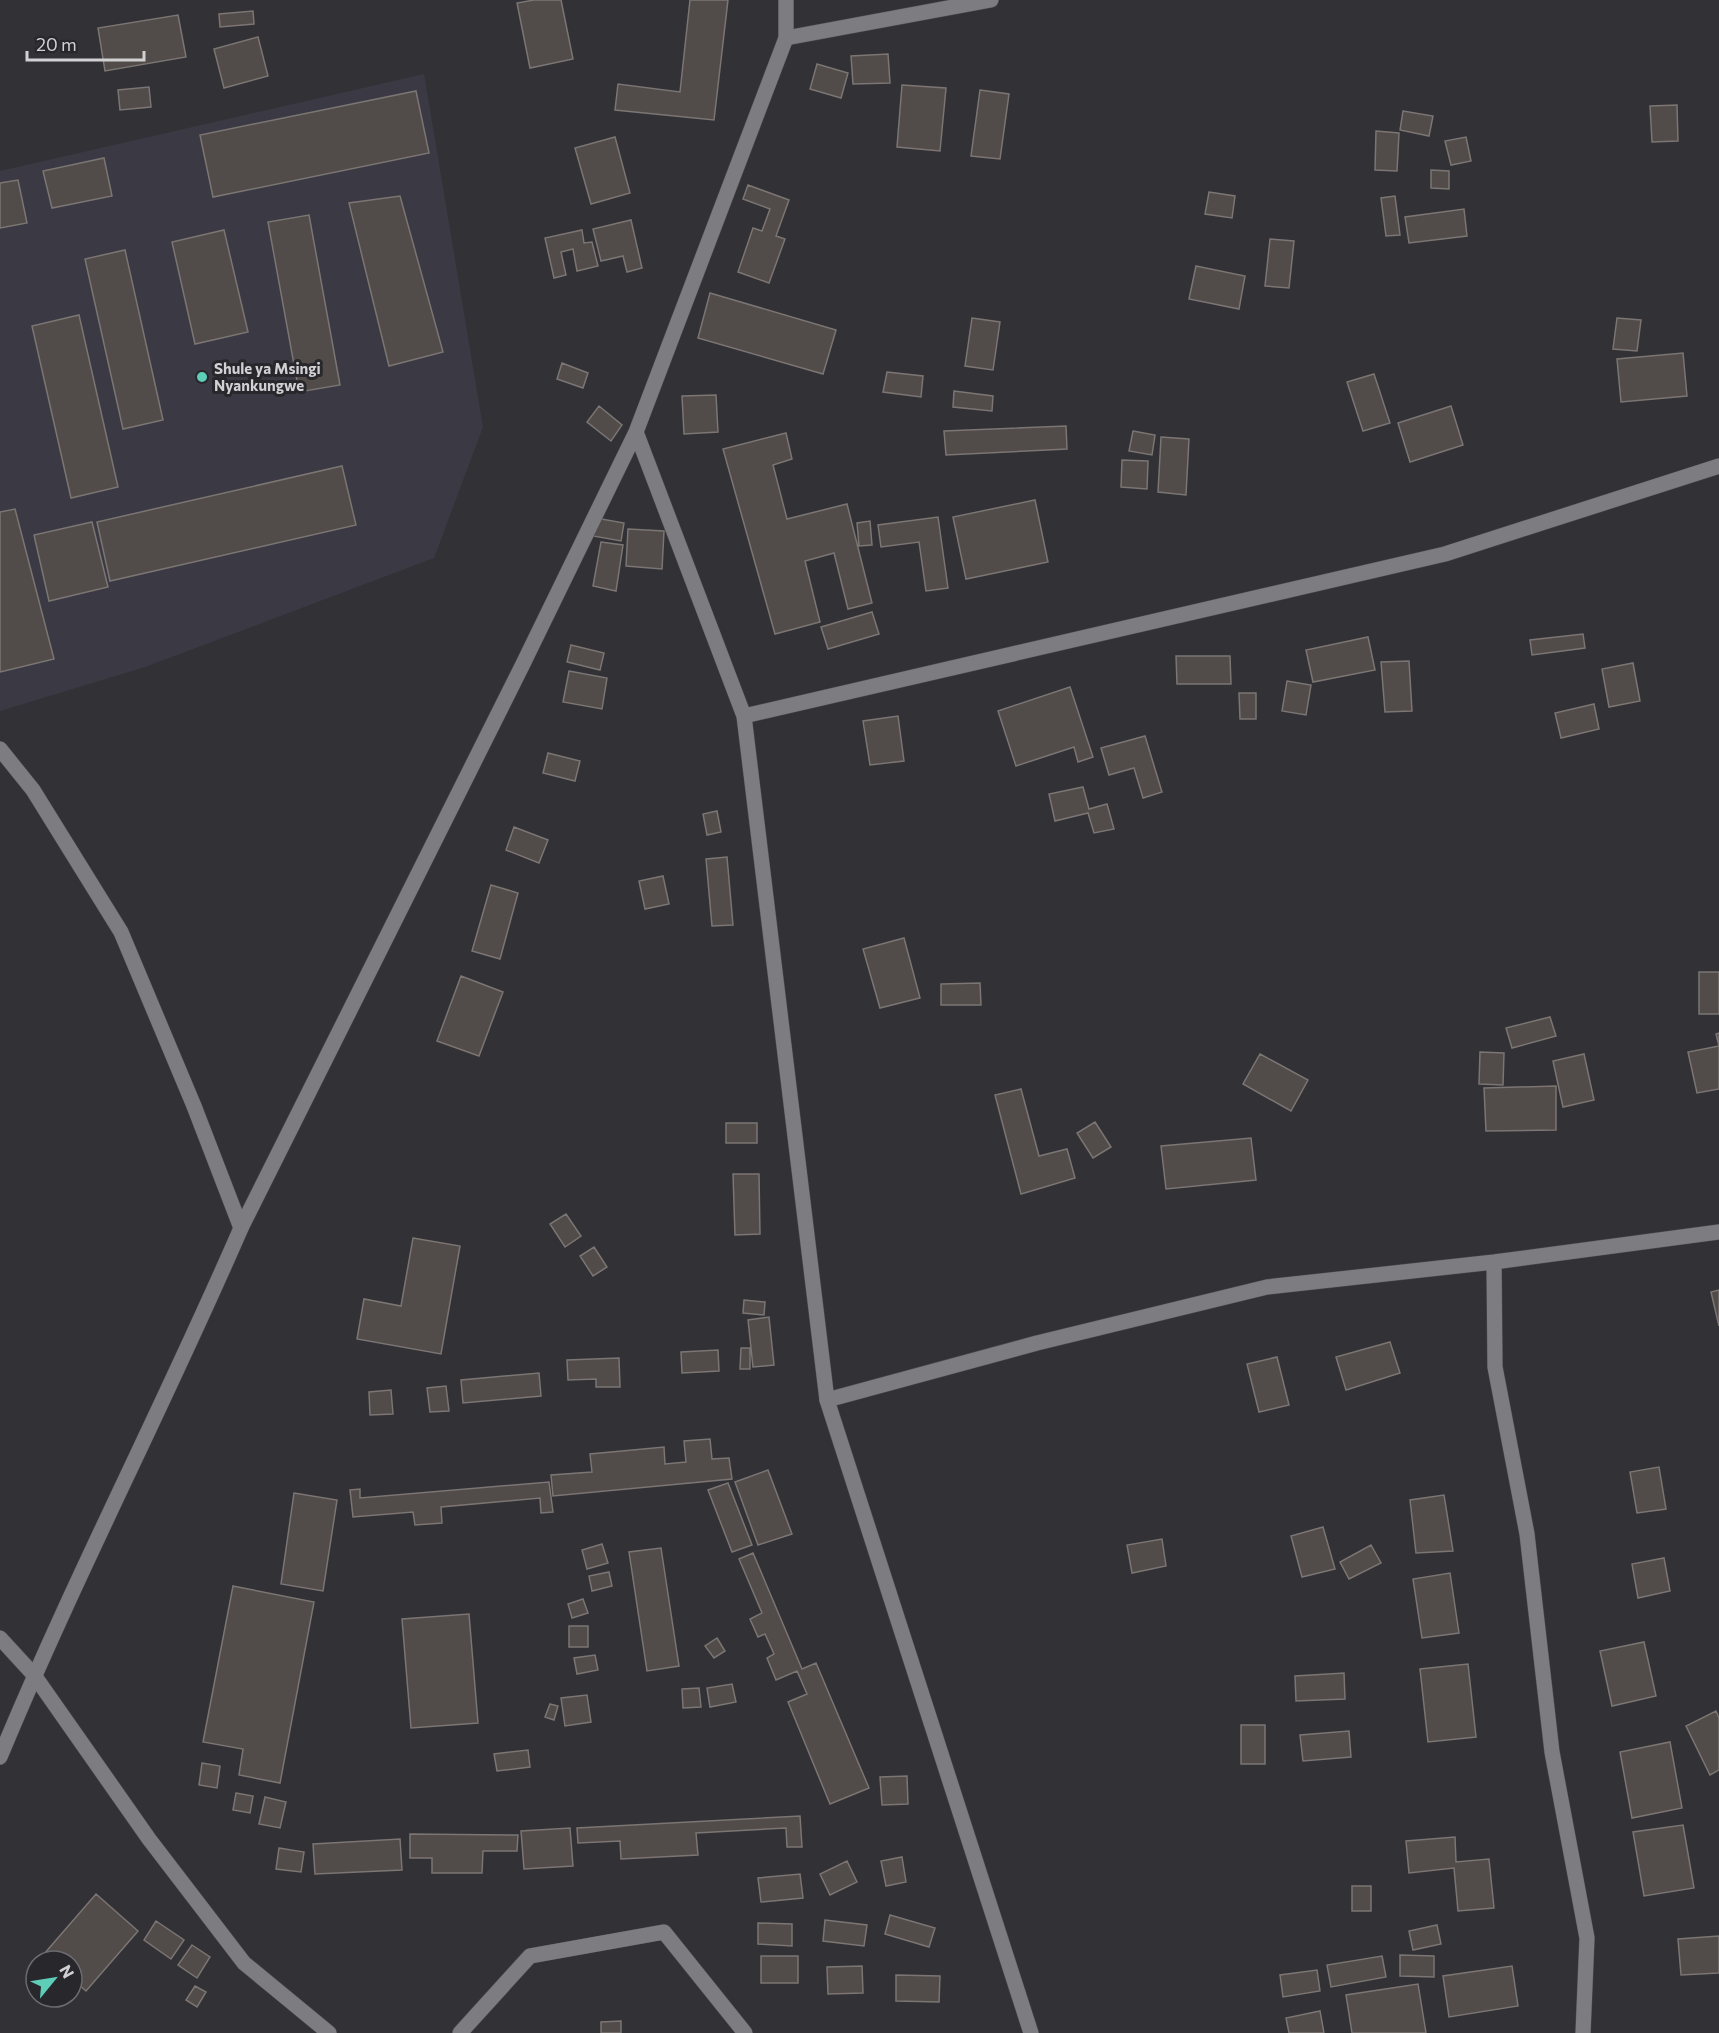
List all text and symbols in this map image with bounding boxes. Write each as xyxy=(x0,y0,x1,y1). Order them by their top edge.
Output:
scale bar xyxy=(27,24,144,62)
text: 20 m xyxy=(36,33,77,55)
place label: Shule ya Msingi Nyankungwe xyxy=(214,359,321,394)
marker: Shule ya Msingi Nyankungwe xyxy=(195,370,209,384)
north arrow xyxy=(24,1949,84,2009)
text: N xyxy=(56,1961,79,1981)

